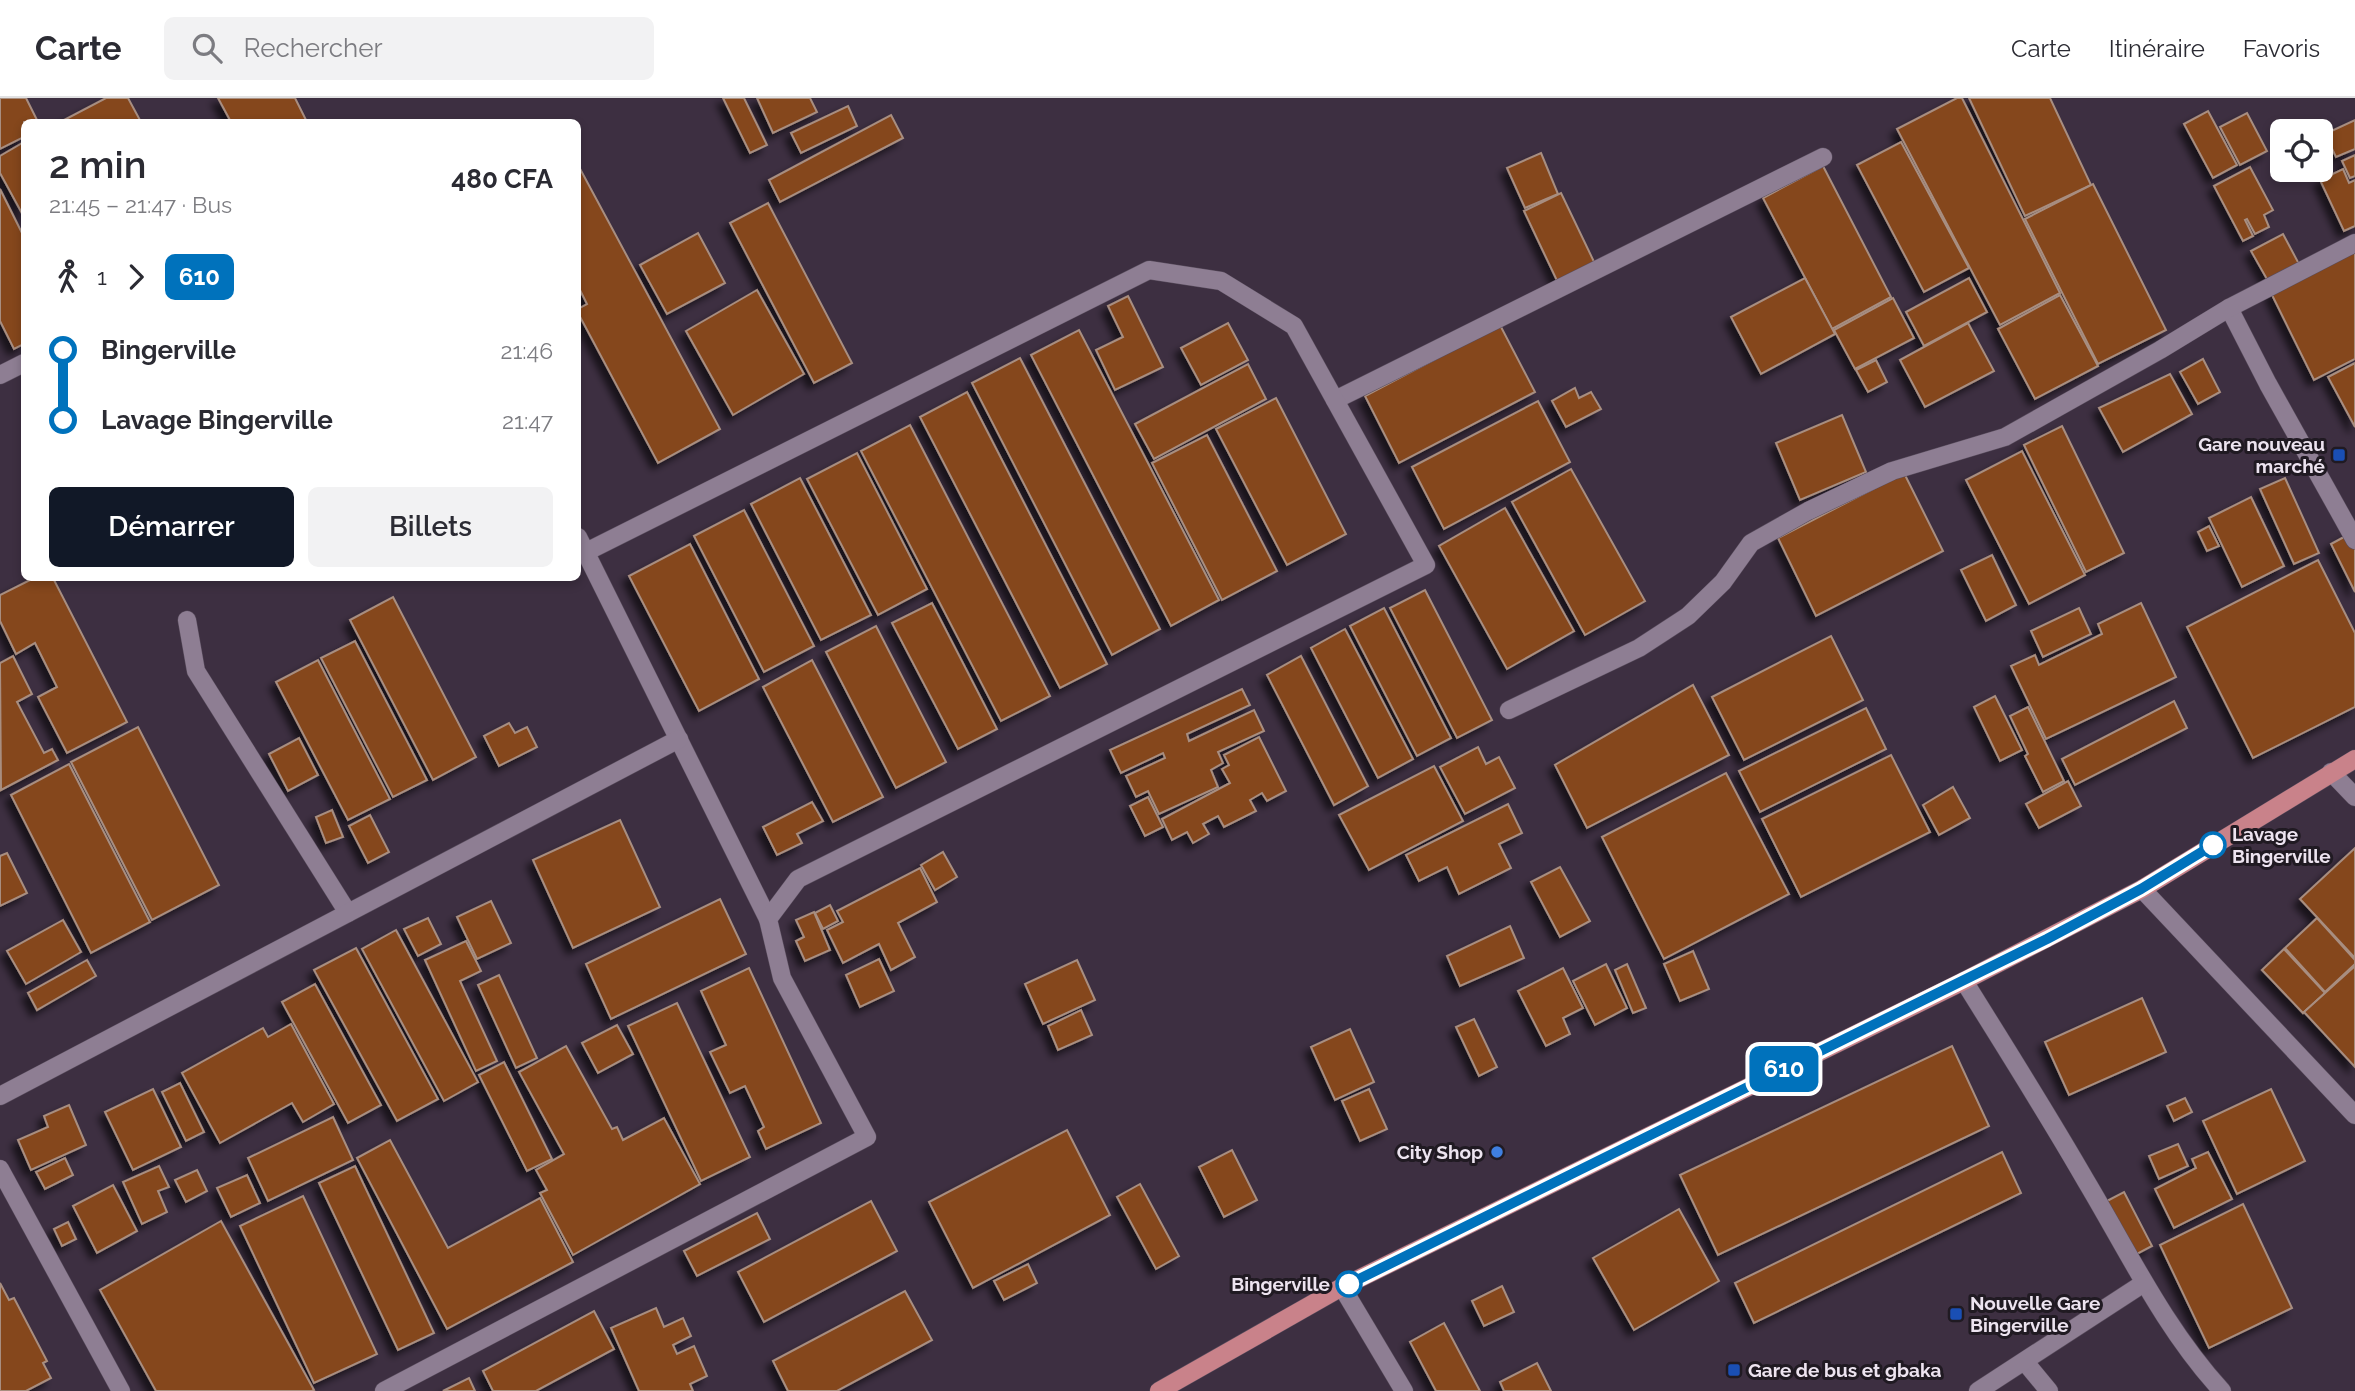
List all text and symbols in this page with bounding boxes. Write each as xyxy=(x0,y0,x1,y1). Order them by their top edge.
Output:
search box xyxy=(164,17,654,80)
text: Carte xyxy=(35,29,122,68)
icon: search xyxy=(188,29,226,67)
text: Rechercher xyxy=(244,33,383,63)
text: Carte xyxy=(2011,34,2071,63)
text: Itinéraire xyxy=(2109,34,2205,63)
text: Favoris xyxy=(2243,34,2320,63)
map controls xyxy=(2270,119,2333,182)
button: locate xyxy=(2270,119,2333,182)
text: 2 min xyxy=(49,142,146,187)
text: 480 CFA xyxy=(451,164,553,194)
text: 21:45 – 21:47 · Bus xyxy=(49,191,232,218)
icon: walk xyxy=(49,258,87,296)
icon: forward xyxy=(117,258,155,296)
text: 610 xyxy=(179,262,220,291)
text: 1 xyxy=(97,263,107,290)
text: Bingerville xyxy=(101,335,236,365)
text: 21:46 xyxy=(500,337,553,364)
text: Lavage Bingerville xyxy=(101,405,333,435)
text: 21:47 xyxy=(502,407,553,434)
place label: Gare nouveau marché xyxy=(2198,433,2325,477)
marker: Gare nouveau marché xyxy=(2331,447,2347,463)
button: Démarrer xyxy=(49,487,294,567)
button: Billets xyxy=(308,487,553,567)
place label: Lavage Bingerville xyxy=(2232,823,2331,867)
marker: Lavage Bingerville xyxy=(2200,832,2226,858)
line badge: 610 xyxy=(1744,1046,1824,1092)
text: 610 xyxy=(1763,1054,1805,1083)
place label: City Shop xyxy=(1397,1141,1483,1163)
marker: City Shop xyxy=(1489,1144,1505,1160)
marker: Bingerville xyxy=(1336,1271,1362,1297)
place label: Bingerville xyxy=(1231,1273,1330,1295)
place label: Nouvelle Gare Bingerville xyxy=(1970,1292,2100,1336)
marker: Nouvelle Gare Bingerville xyxy=(1948,1306,1964,1322)
place label: Gare de bus et gbaka xyxy=(1748,1359,1941,1381)
marker: Gare de bus et gbaka xyxy=(1726,1362,1742,1378)

